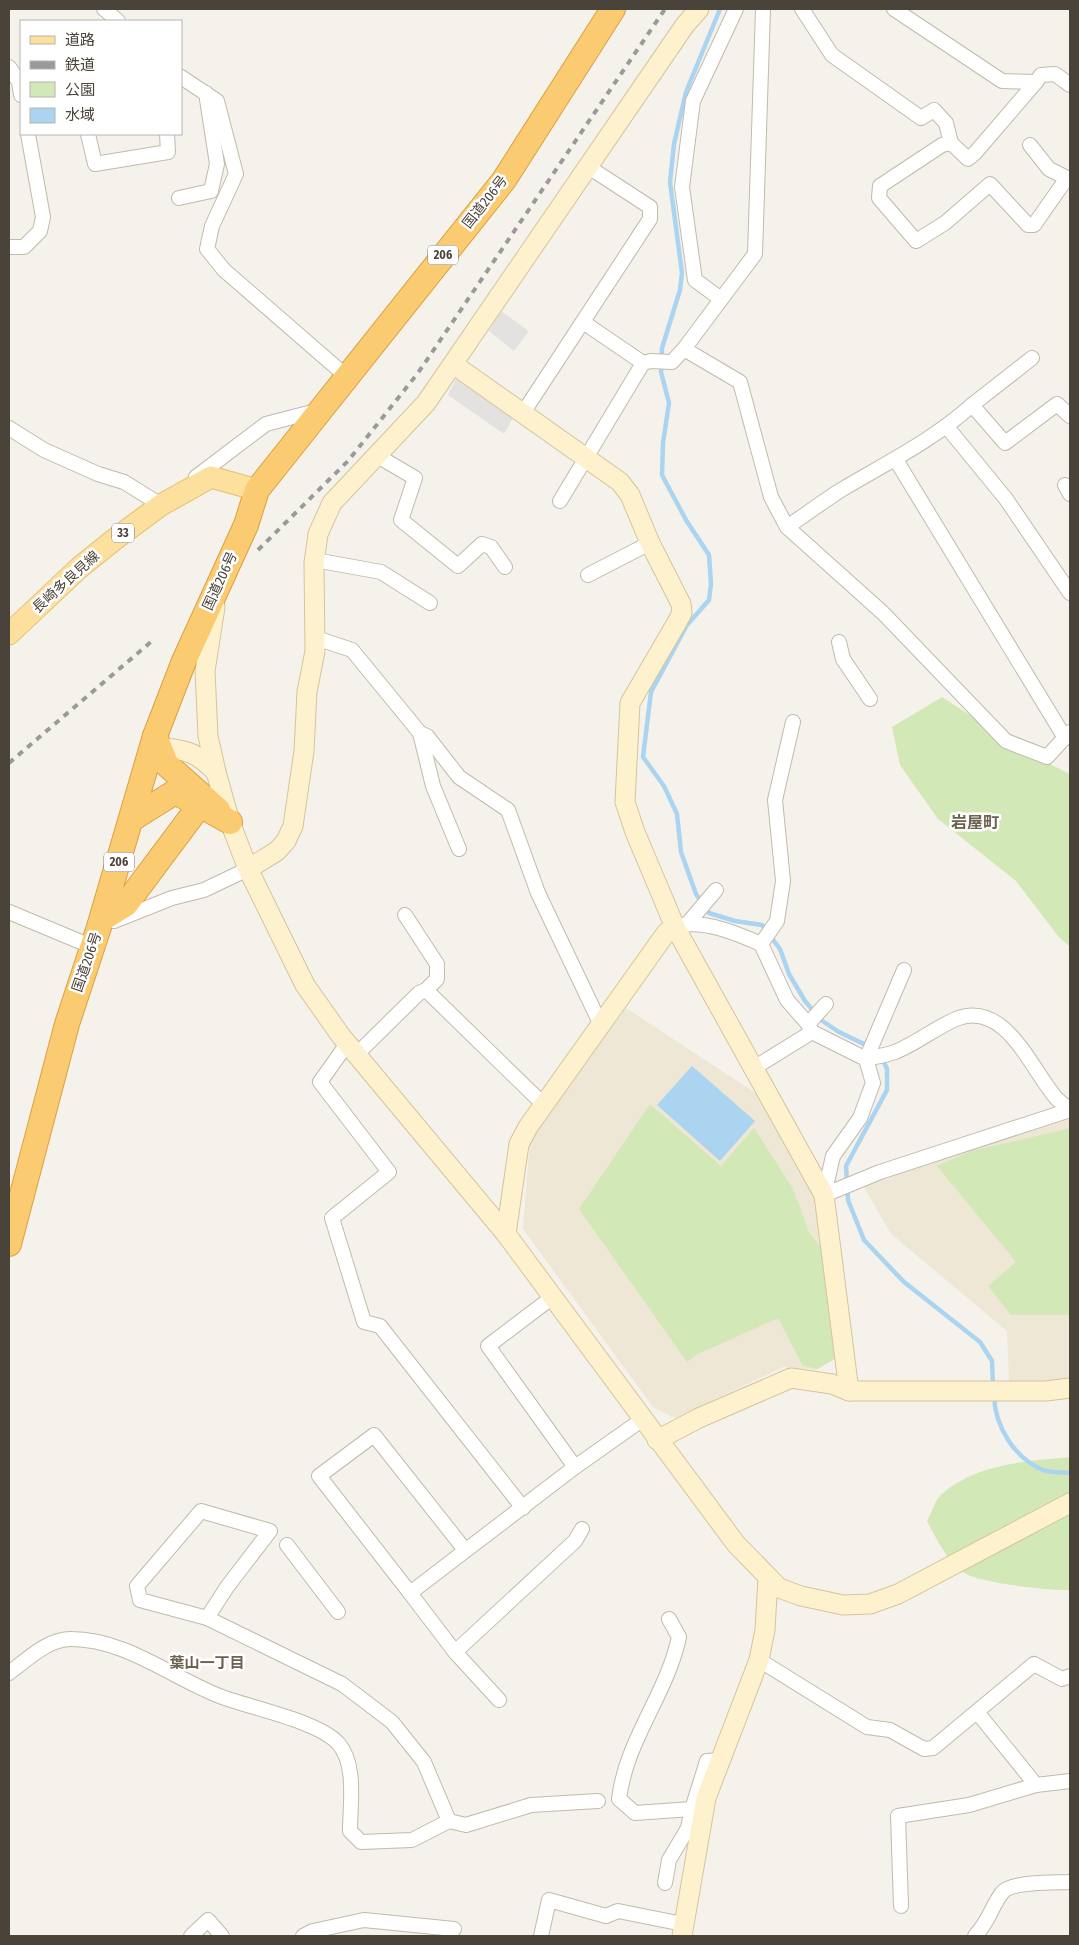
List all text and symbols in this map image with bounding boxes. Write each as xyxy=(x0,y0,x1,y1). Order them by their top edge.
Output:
legend xyxy=(20,20,182,135)
text: 道路 xyxy=(65,31,95,49)
text: 鉄道 xyxy=(65,56,95,74)
text: 公園 xyxy=(65,81,95,99)
text: 水域 xyxy=(65,106,95,124)
street label: 国道206号 xyxy=(459,172,511,232)
road number: 206 xyxy=(428,246,458,264)
road number: 33 xyxy=(112,524,134,542)
street label: 長崎多良見線 xyxy=(29,548,103,616)
street label: 国道206号 xyxy=(199,549,241,613)
district label: 岩屋町 xyxy=(951,813,999,832)
road number: 206 xyxy=(104,852,134,872)
street label: 国道206号 xyxy=(69,930,105,994)
district label: 葉山一丁目 xyxy=(169,1654,245,1672)

